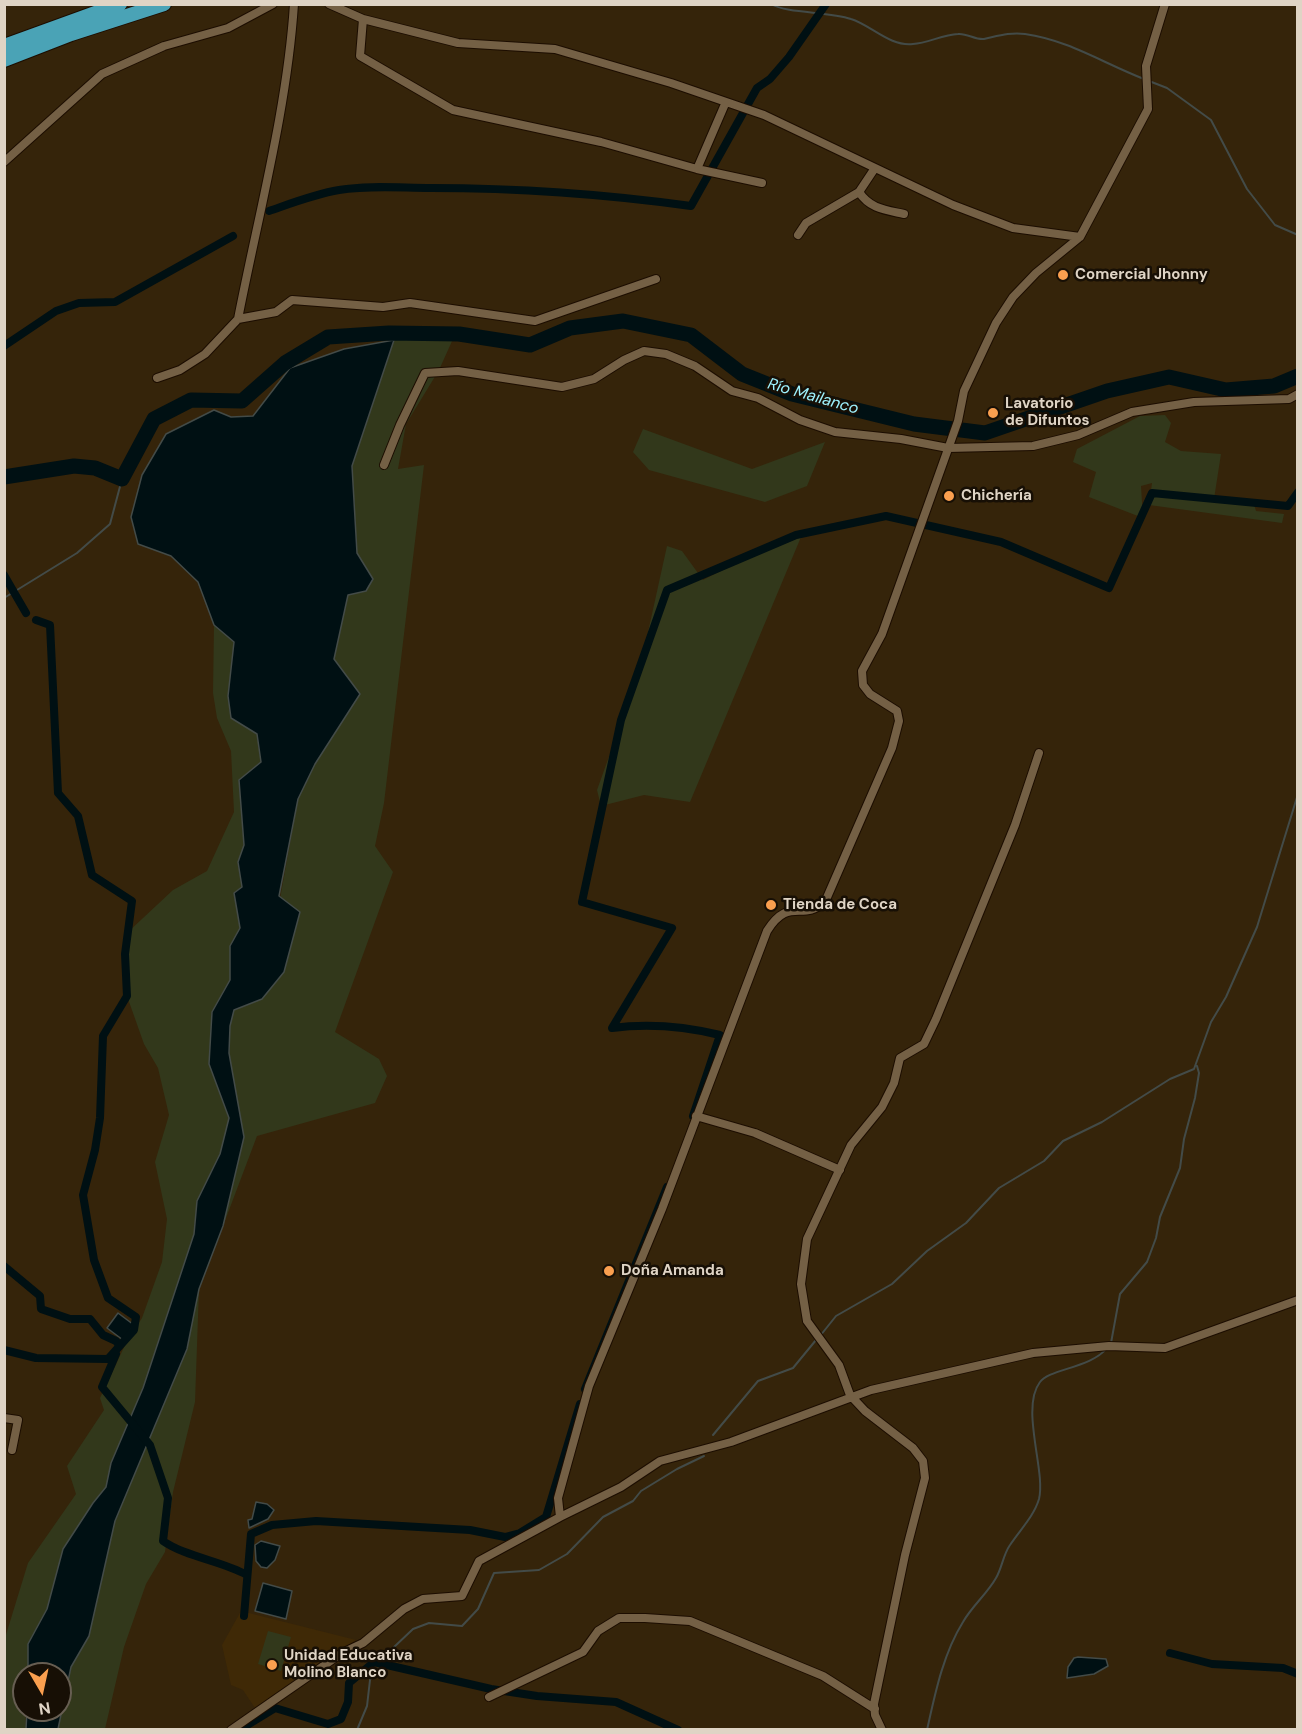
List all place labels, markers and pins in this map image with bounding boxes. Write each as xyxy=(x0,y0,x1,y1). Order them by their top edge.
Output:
place label: Comercial Jhonny xyxy=(1075,266,1208,284)
marker: Comercial Jhonny xyxy=(1056,268,1070,282)
place label: Lavatorio de Difuntos xyxy=(1005,395,1090,430)
marker: Lavatorio de Difuntos xyxy=(986,406,1000,420)
place label: Chichería xyxy=(961,487,1032,505)
marker: Chichería xyxy=(942,489,956,503)
place label: Tienda de Coca xyxy=(783,896,897,914)
marker: Tienda de Coca xyxy=(764,898,778,912)
place label: Doña Amanda xyxy=(621,1262,724,1280)
marker: Doña Amanda xyxy=(602,1264,616,1278)
place label: Unidad Educativa Molino Blanco xyxy=(284,1647,413,1682)
marker: Unidad Educativa Molino Blanco xyxy=(265,1658,279,1672)

